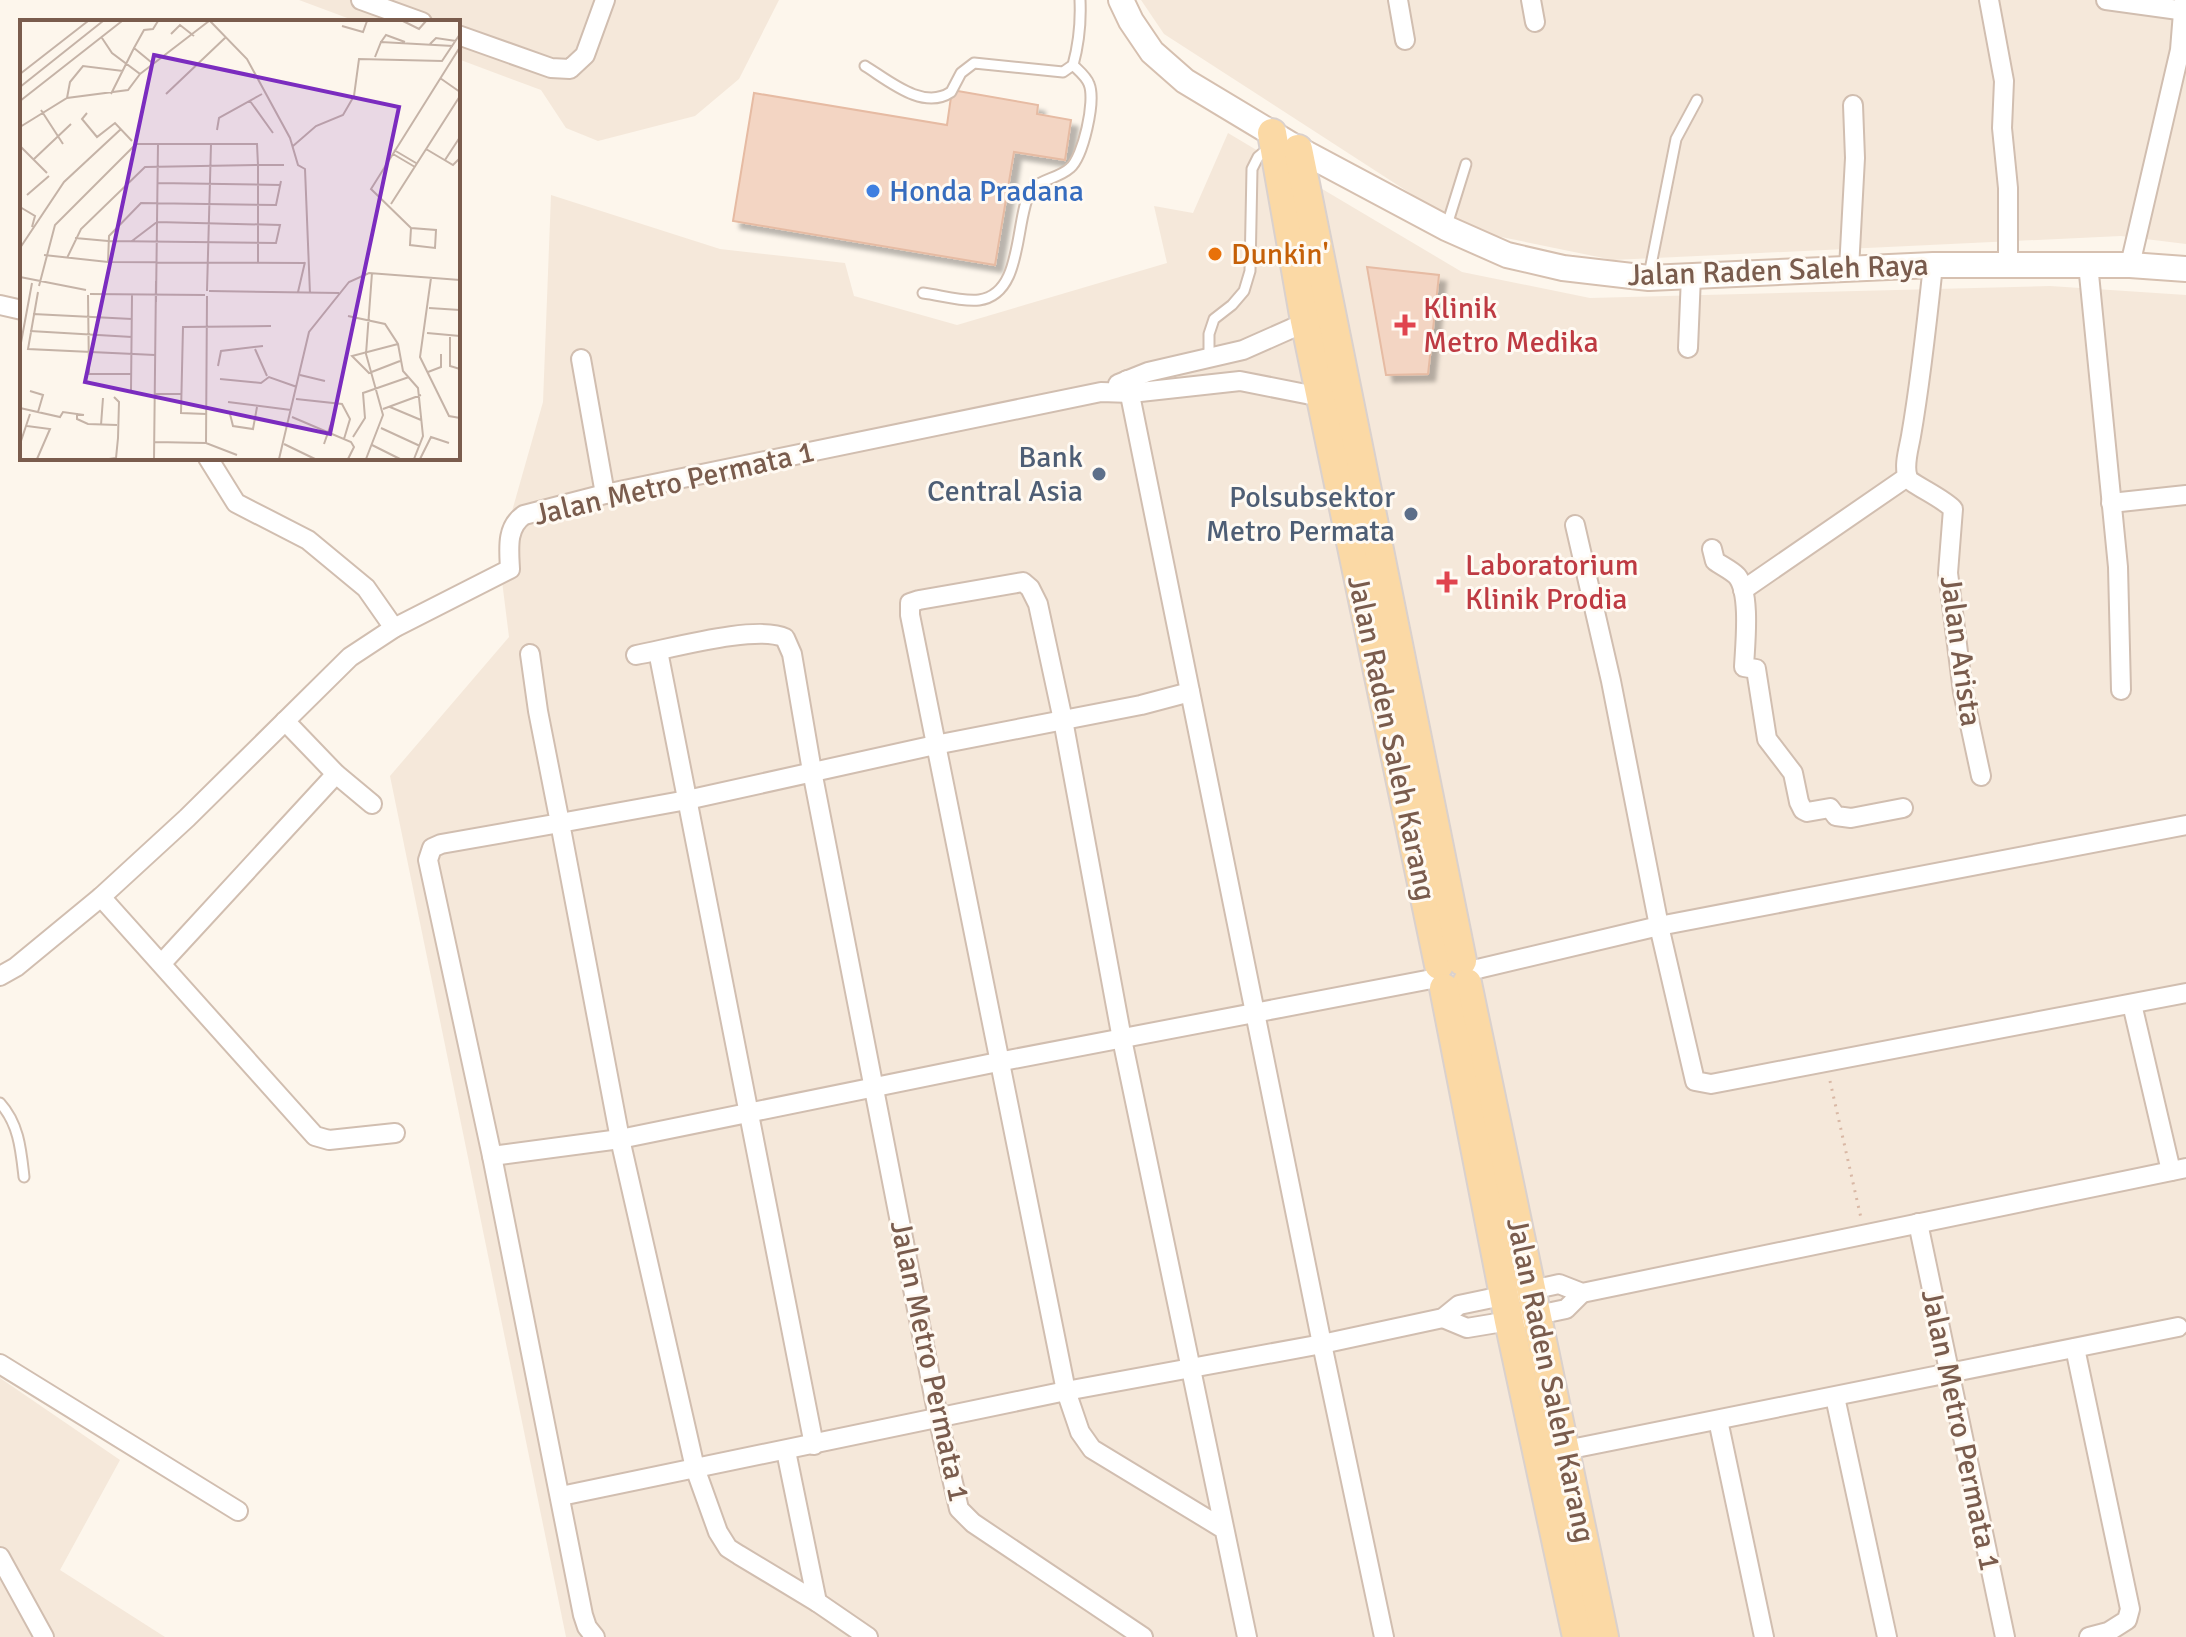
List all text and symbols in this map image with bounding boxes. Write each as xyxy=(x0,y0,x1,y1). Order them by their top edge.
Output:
inset map xyxy=(20,20,460,460)
place label: Honda Pradana xyxy=(889,173,1084,210)
marker: Honda Pradana xyxy=(864,182,882,200)
place label: Dunkin' xyxy=(1231,236,1329,273)
marker: Dunkin' xyxy=(1206,245,1224,263)
street label: Jalan Raden Saleh Raya xyxy=(1627,247,1929,294)
place label: Klinik Metro Medika xyxy=(1423,290,1599,361)
marker: Klinik Metro Medika xyxy=(1394,314,1416,336)
street label: Jalan Metro Permata 1 xyxy=(530,433,818,534)
place label: Bank Central Asia xyxy=(927,439,1083,510)
marker: Bank Central Asia xyxy=(1090,465,1108,483)
place label: Polsubsektor Metro Permata xyxy=(1206,479,1395,550)
marker: Polsubsektor Metro Permata xyxy=(1402,505,1420,523)
place label: Laboratorium Klinik Prodia xyxy=(1465,547,1639,618)
marker: Laboratorium Klinik Prodia xyxy=(1436,571,1458,593)
street label: Jalan Raden Saleh Karang xyxy=(1339,572,1444,904)
street label: Jalan Arista xyxy=(1932,573,1989,729)
street label: Jalan Raden Saleh Karang xyxy=(1498,1214,1603,1546)
street label: Jalan Metro Permata 1 xyxy=(882,1217,977,1505)
street label: Jalan Metro Permata 1 xyxy=(1913,1286,2008,1574)

